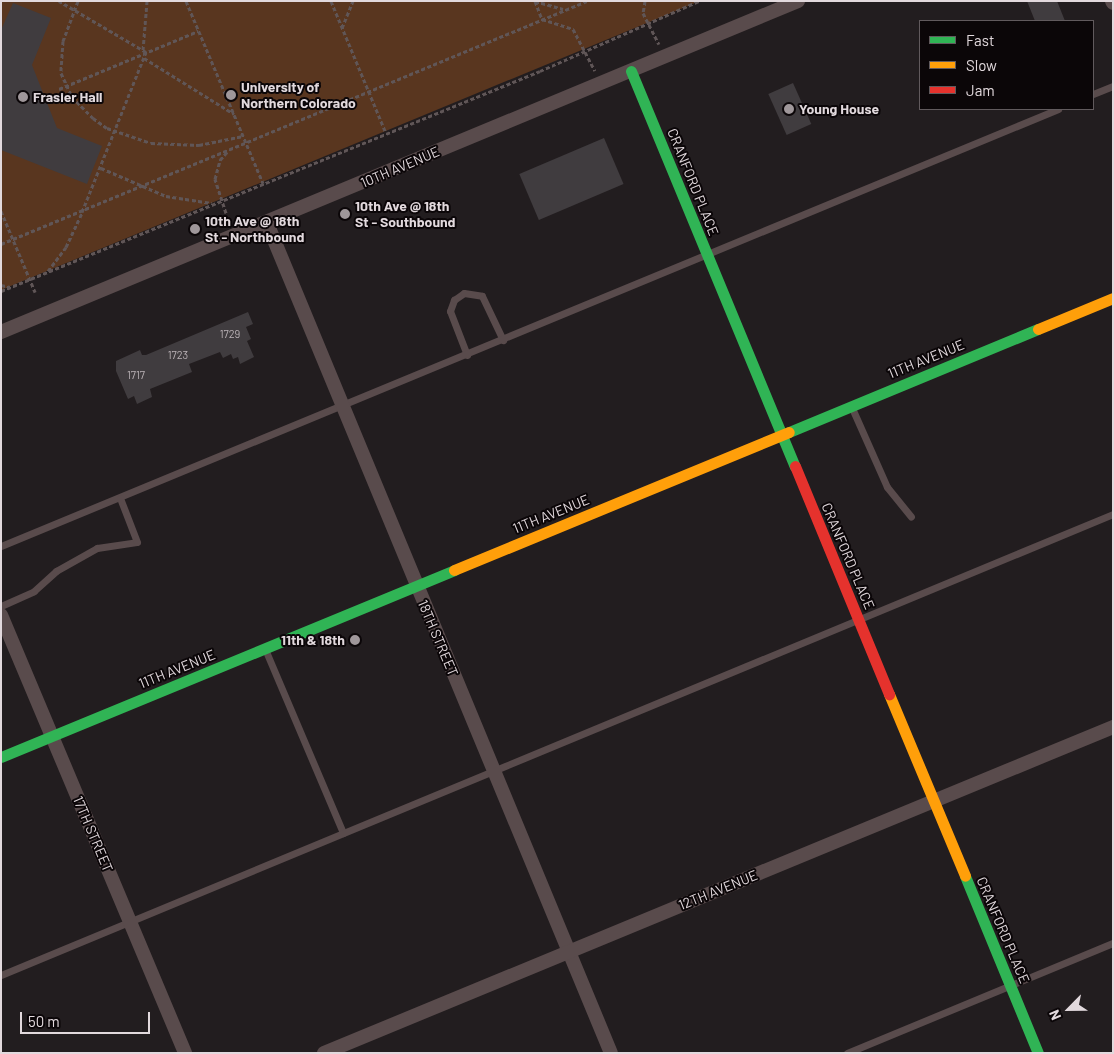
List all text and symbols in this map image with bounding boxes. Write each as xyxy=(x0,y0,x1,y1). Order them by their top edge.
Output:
legend xyxy=(919,20,1094,110)
text: Fast xyxy=(966,31,994,49)
text: Slow xyxy=(966,56,997,74)
place label: University of Northern Colorado xyxy=(241,79,356,111)
text: Jam xyxy=(966,81,995,99)
place label: Frasier Hall xyxy=(33,89,103,105)
marker: University of Northern Colorado xyxy=(225,89,237,101)
marker: Frasier Hall xyxy=(17,91,29,103)
place label: Young House xyxy=(799,101,879,117)
marker: Young House xyxy=(783,103,795,115)
street label: CRANFORD PLACE xyxy=(664,126,722,238)
street label: 10TH AVENUE xyxy=(358,143,442,191)
place label: 10th Ave @ 18th St - Southbound xyxy=(355,198,456,230)
marker: 10th Ave @ 18th St - Southbound xyxy=(339,208,351,220)
place label: 10th Ave @ 18th St - Northbound xyxy=(205,213,304,246)
marker: 10th Ave @ 18th St - Northbound xyxy=(189,223,201,235)
house number: 1729 xyxy=(220,327,240,341)
street label: 11TH AVENUE xyxy=(885,336,967,382)
house number: 1723 xyxy=(168,348,188,362)
house number: 1717 xyxy=(127,368,145,382)
street label: 11TH AVENUE xyxy=(510,491,592,537)
street label: CRANFORD PLACE xyxy=(818,500,878,612)
street label: 18TH STREET xyxy=(414,597,462,679)
place label: 11th & 18th xyxy=(281,632,345,648)
marker: 11th & 18th xyxy=(349,634,361,646)
street label: 11TH AVENUE xyxy=(136,646,218,692)
street label: 17TH STREET xyxy=(69,794,117,874)
street label: 12TH AVENUE xyxy=(676,867,760,913)
street label: CRANFORD PLACE xyxy=(973,874,1033,986)
north arrow xyxy=(1044,984,1094,1034)
scale bar xyxy=(22,1002,152,1034)
text: N xyxy=(1045,1007,1064,1023)
text: 50 m xyxy=(28,1012,60,1030)

